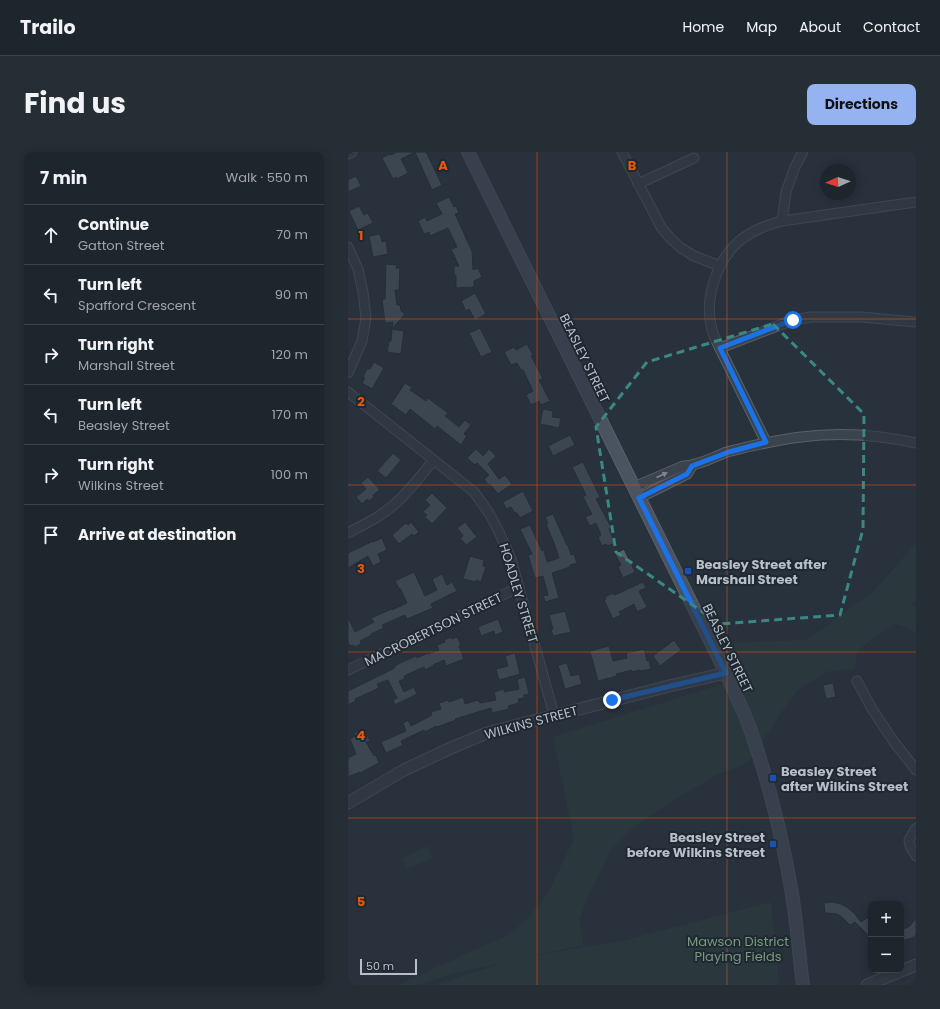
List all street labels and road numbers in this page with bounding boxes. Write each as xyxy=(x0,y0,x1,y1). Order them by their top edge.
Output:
street label: BEASLEY STREET xyxy=(555,310,614,406)
street label: HOADLEY STREET xyxy=(494,541,543,645)
street label: MACROBERTSON STREET xyxy=(361,588,505,671)
street label: BEASLEY STREET xyxy=(698,600,757,696)
street label: WILKINS STREET xyxy=(482,701,580,744)

